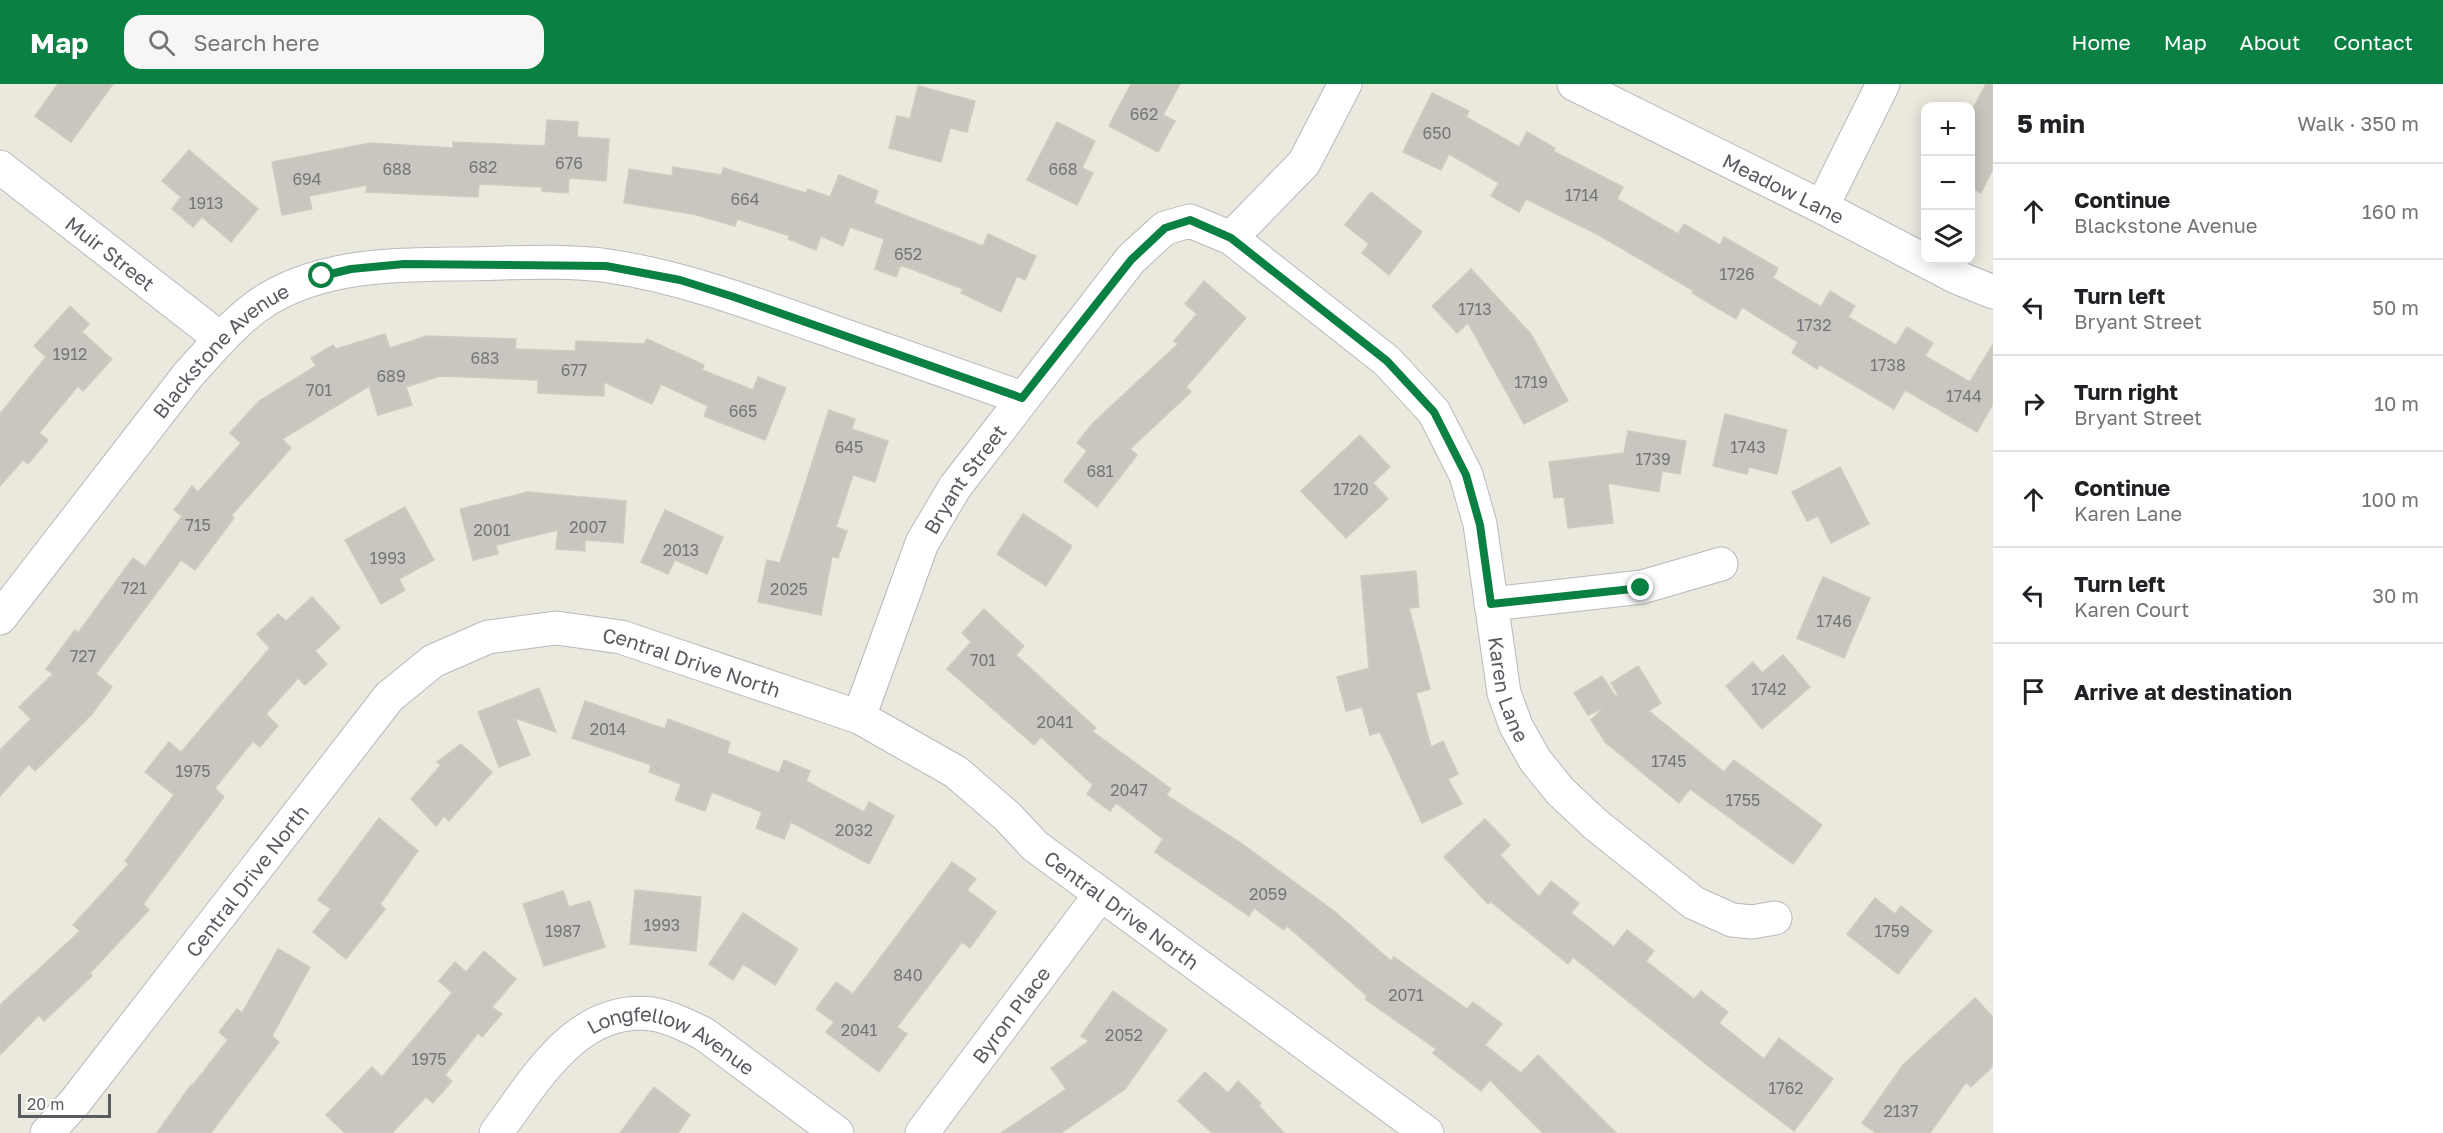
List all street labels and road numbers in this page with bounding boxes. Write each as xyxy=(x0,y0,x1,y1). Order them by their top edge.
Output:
street label: Meadow Lane xyxy=(1719,148,1848,228)
street label: Muir Street xyxy=(61,211,160,295)
street label: Blackstone Avenue xyxy=(147,278,292,423)
street label: Bryant Street xyxy=(918,420,1011,538)
street label: Central Drive North xyxy=(601,623,784,702)
street label: Karen Lane xyxy=(1484,635,1534,746)
street label: Central Drive North xyxy=(180,800,313,961)
street label: Central Drive North xyxy=(1040,845,1204,974)
street label: Byron Place xyxy=(967,961,1055,1068)
street label: Longfellow Avenue xyxy=(582,1001,760,1080)

